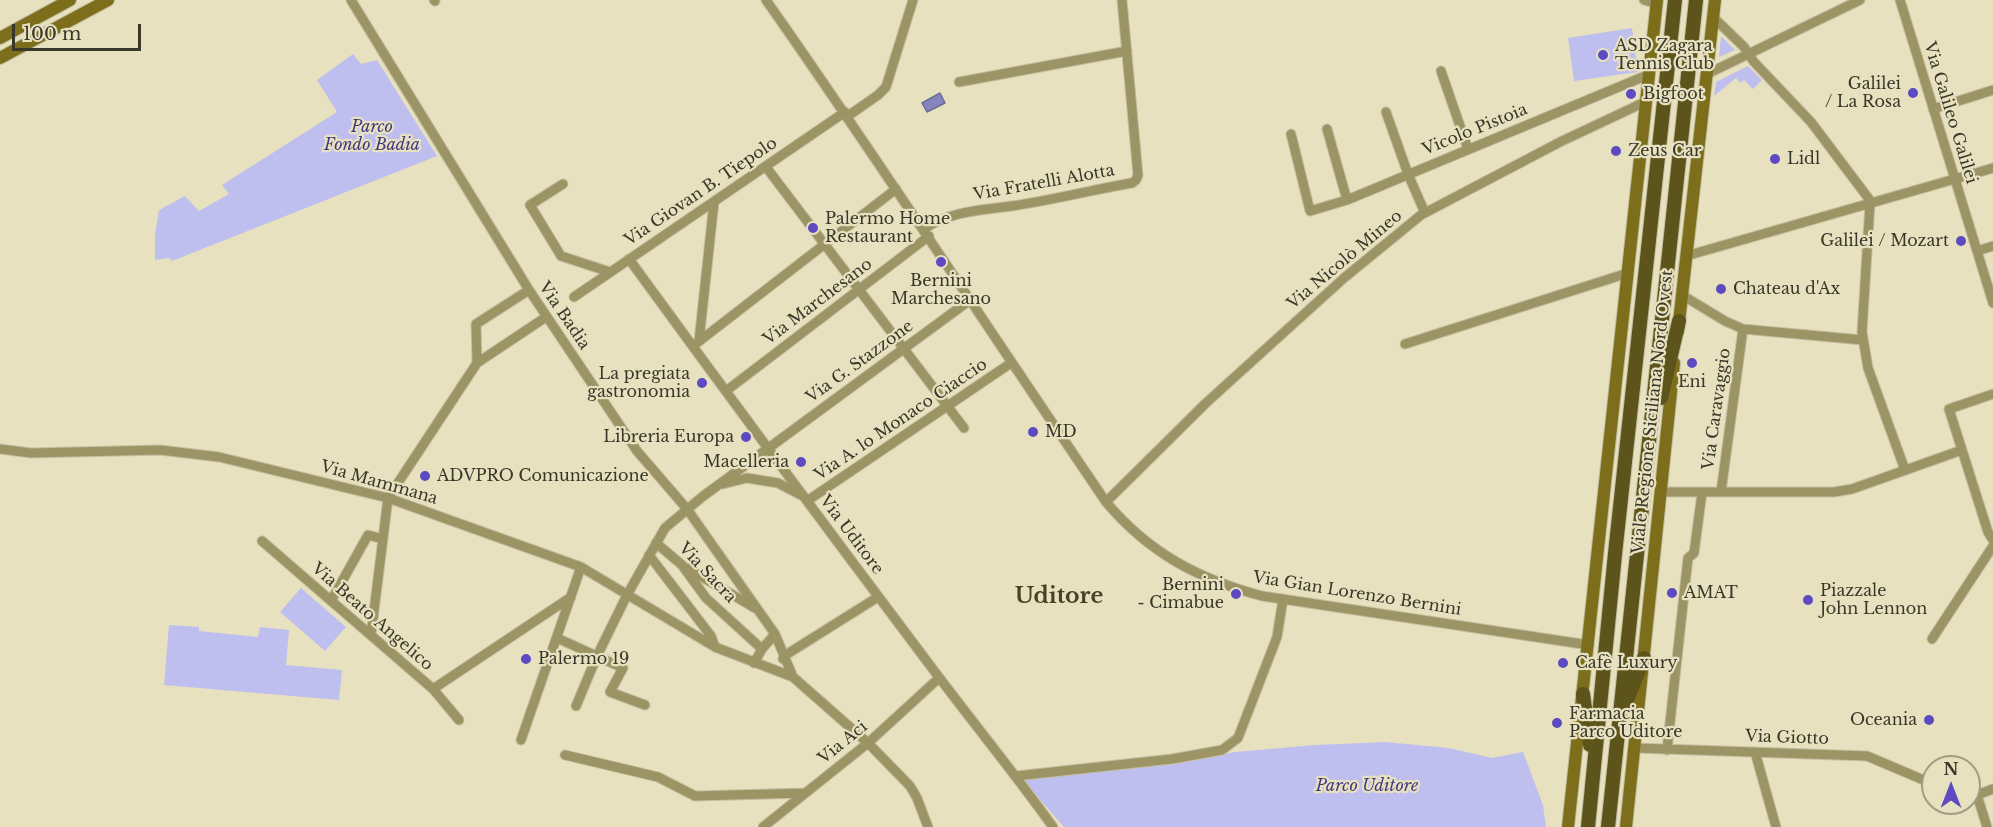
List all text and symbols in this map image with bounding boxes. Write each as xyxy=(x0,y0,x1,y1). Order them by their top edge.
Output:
scale bar xyxy=(15,12,144,50)
text: 100 m xyxy=(23,23,81,45)
place label: ASD Zagara Tennis Club xyxy=(1615,36,1714,74)
street label: Via Galileo Galilei xyxy=(1919,40,1981,186)
marker: ASD Zagara Tennis Club xyxy=(1596,48,1610,62)
place label: Galilei / La Rosa xyxy=(1825,74,1901,112)
place label: Bigfoot xyxy=(1643,84,1704,104)
marker: Galilei / La Rosa xyxy=(1906,86,1920,100)
marker: Bigfoot xyxy=(1624,87,1638,101)
street label: Vicolo Pistoia xyxy=(1420,100,1530,160)
park label: Parco Fondo Badia xyxy=(324,117,420,155)
street label: Via Giovan B. Tiepolo xyxy=(621,134,781,250)
place label: Zeus Car xyxy=(1628,141,1701,161)
marker: Zeus Car xyxy=(1609,144,1623,158)
place label: Lidl xyxy=(1787,149,1820,169)
marker: Lidl xyxy=(1768,152,1782,166)
street label: Via Fratelli Alotta xyxy=(972,161,1116,205)
street label: Via Nicolò Mineo xyxy=(1284,206,1406,314)
place label: Palermo Home Restaurant xyxy=(825,209,950,247)
marker: Palermo Home Restaurant xyxy=(806,221,820,235)
place label: Galilei / Mozart xyxy=(1820,231,1949,251)
marker: Galilei / Mozart xyxy=(1954,234,1968,248)
street label: Via Marchesano xyxy=(760,255,876,349)
marker: Bernini Marchesano xyxy=(934,255,948,269)
street label: Viale Regione Siciliana Nord Ovest xyxy=(1629,269,1677,555)
place label: Bernini Marchesano xyxy=(891,271,991,309)
street label: Via Badia xyxy=(534,278,594,354)
place label: Chateau d'Ax xyxy=(1733,279,1840,299)
marker: Chateau d'Ax xyxy=(1714,282,1728,296)
street label: Via G. Stazzone xyxy=(803,317,917,407)
street label: Via Caravaggio xyxy=(1699,347,1735,471)
street label: Via A. lo Monaco Ciaccio xyxy=(811,355,991,485)
marker: Eni xyxy=(1685,356,1699,370)
place label: La pregiata gastronomia xyxy=(587,364,690,402)
place label: Eni xyxy=(1678,372,1706,392)
marker: La pregiata gastronomia xyxy=(695,376,709,390)
place label: MD xyxy=(1045,422,1077,442)
marker: MD xyxy=(1026,425,1040,439)
place label: Libreria Europa xyxy=(603,427,734,447)
marker: Libreria Europa xyxy=(739,430,753,444)
place label: Macelleria xyxy=(703,452,789,472)
marker: Macelleria xyxy=(794,455,808,469)
street label: Via Mammana xyxy=(318,457,440,509)
place label: ADVPRO Comunicazione xyxy=(437,466,649,486)
marker: ADVPRO Comunicazione xyxy=(418,469,432,483)
street label: Via Uditore xyxy=(815,492,887,578)
street label: Via Sacra xyxy=(674,539,740,607)
street label: Via Beato Angelico xyxy=(307,559,437,675)
street label: Via Gian Lorenzo Bernini xyxy=(1251,568,1463,620)
place label: Bernini - Cimabue xyxy=(1137,575,1224,613)
place label: Piazzale John Lennon xyxy=(1820,581,1927,619)
place label: AMAT xyxy=(1684,583,1738,603)
district label: Uditore xyxy=(1015,584,1103,610)
marker: AMAT xyxy=(1665,586,1679,600)
marker: Bernini - Cimabue xyxy=(1229,587,1243,601)
marker: Piazzale John Lennon xyxy=(1801,593,1815,607)
place label: Palermo 19 xyxy=(538,649,629,669)
marker: Palermo 19 xyxy=(519,652,533,666)
place label: Cafè Luxury xyxy=(1575,653,1678,673)
marker: Cafè Luxury xyxy=(1556,656,1570,670)
place label: Farmacia Parco Uditore xyxy=(1569,704,1682,742)
place label: Oceania xyxy=(1850,710,1917,730)
marker: Oceania xyxy=(1922,713,1936,727)
marker: Farmacia Parco Uditore xyxy=(1550,716,1564,730)
street label: Via Aci xyxy=(815,717,871,769)
street label: Via Giotto xyxy=(1745,727,1829,749)
north arrow xyxy=(1921,755,1981,815)
text: N xyxy=(1943,759,1959,779)
park label: Parco Uditore xyxy=(1316,776,1418,796)

